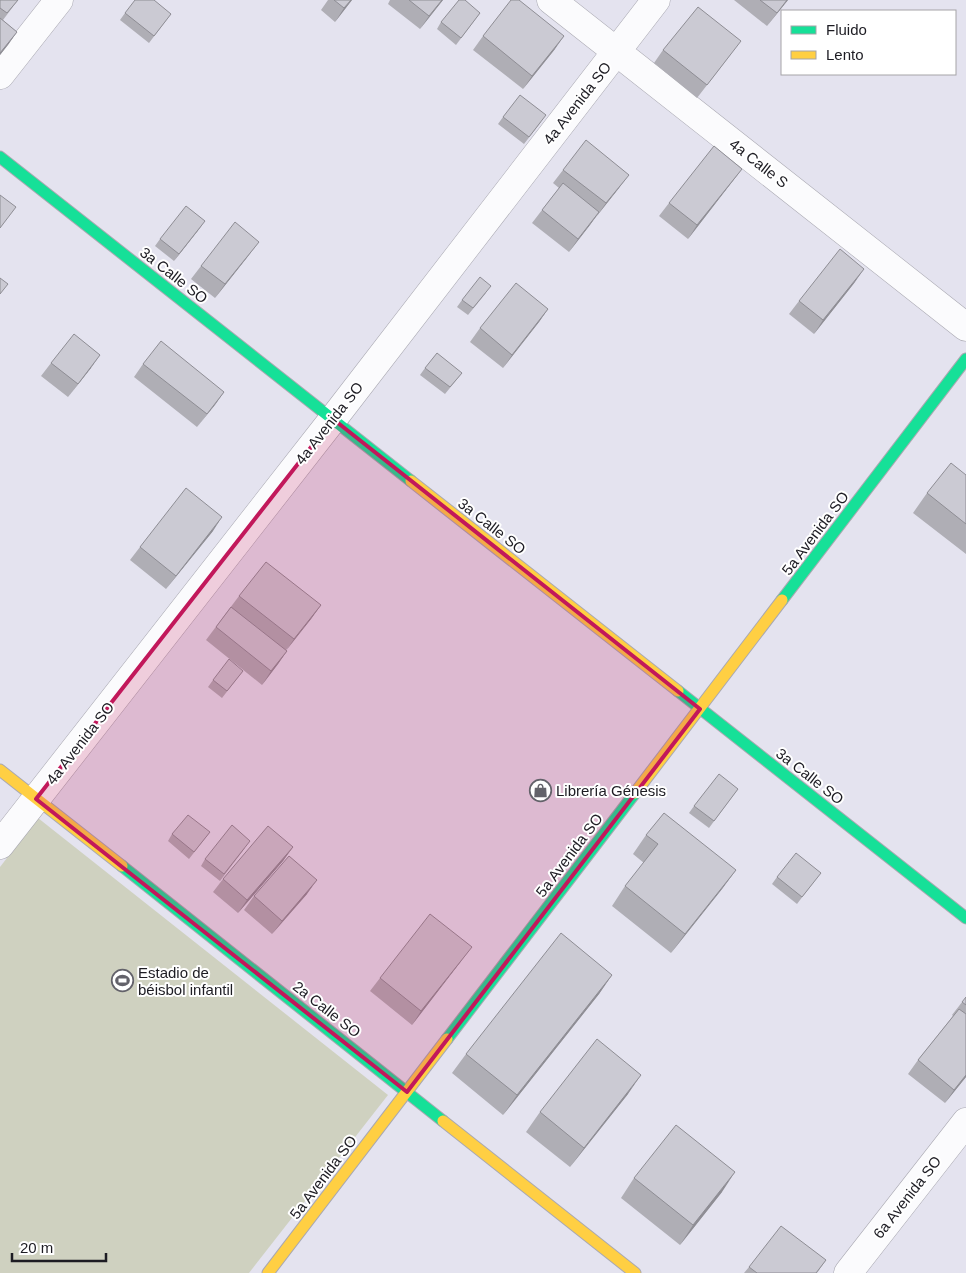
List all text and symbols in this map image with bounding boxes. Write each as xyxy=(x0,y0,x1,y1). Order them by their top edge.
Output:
legend xyxy=(781,10,956,75)
text: Fluido xyxy=(826,21,867,38)
text: Lento xyxy=(826,46,864,63)
street label: 4a Avenida SO xyxy=(540,58,614,148)
street label: 4a Calle S xyxy=(726,135,792,191)
street label: 3a Calle SO xyxy=(137,243,211,307)
street label: 4a Avenida SO xyxy=(292,378,366,468)
street label: 5a Avenida SO xyxy=(778,488,852,578)
street label: 3a Calle SO xyxy=(455,494,529,558)
street label: 4a Avenida SO xyxy=(43,698,117,788)
street label: 3a Calle SO xyxy=(773,744,847,808)
shop icon: Librería Génesis xyxy=(528,778,552,802)
place label: Librería Génesis xyxy=(556,782,666,799)
street label: 5a Avenida SO xyxy=(532,810,606,900)
place label: Estadio de béisbol infantil xyxy=(138,964,233,998)
sports icon: Estadio de béisbol infantil xyxy=(110,969,134,993)
street label: 2a Calle SO xyxy=(290,977,364,1041)
street label: 5a Avenida SO xyxy=(286,1132,360,1222)
street label: 6a Avenida SO xyxy=(870,1152,944,1242)
scale bar xyxy=(12,1230,106,1262)
text: 20 m xyxy=(20,1239,53,1256)

